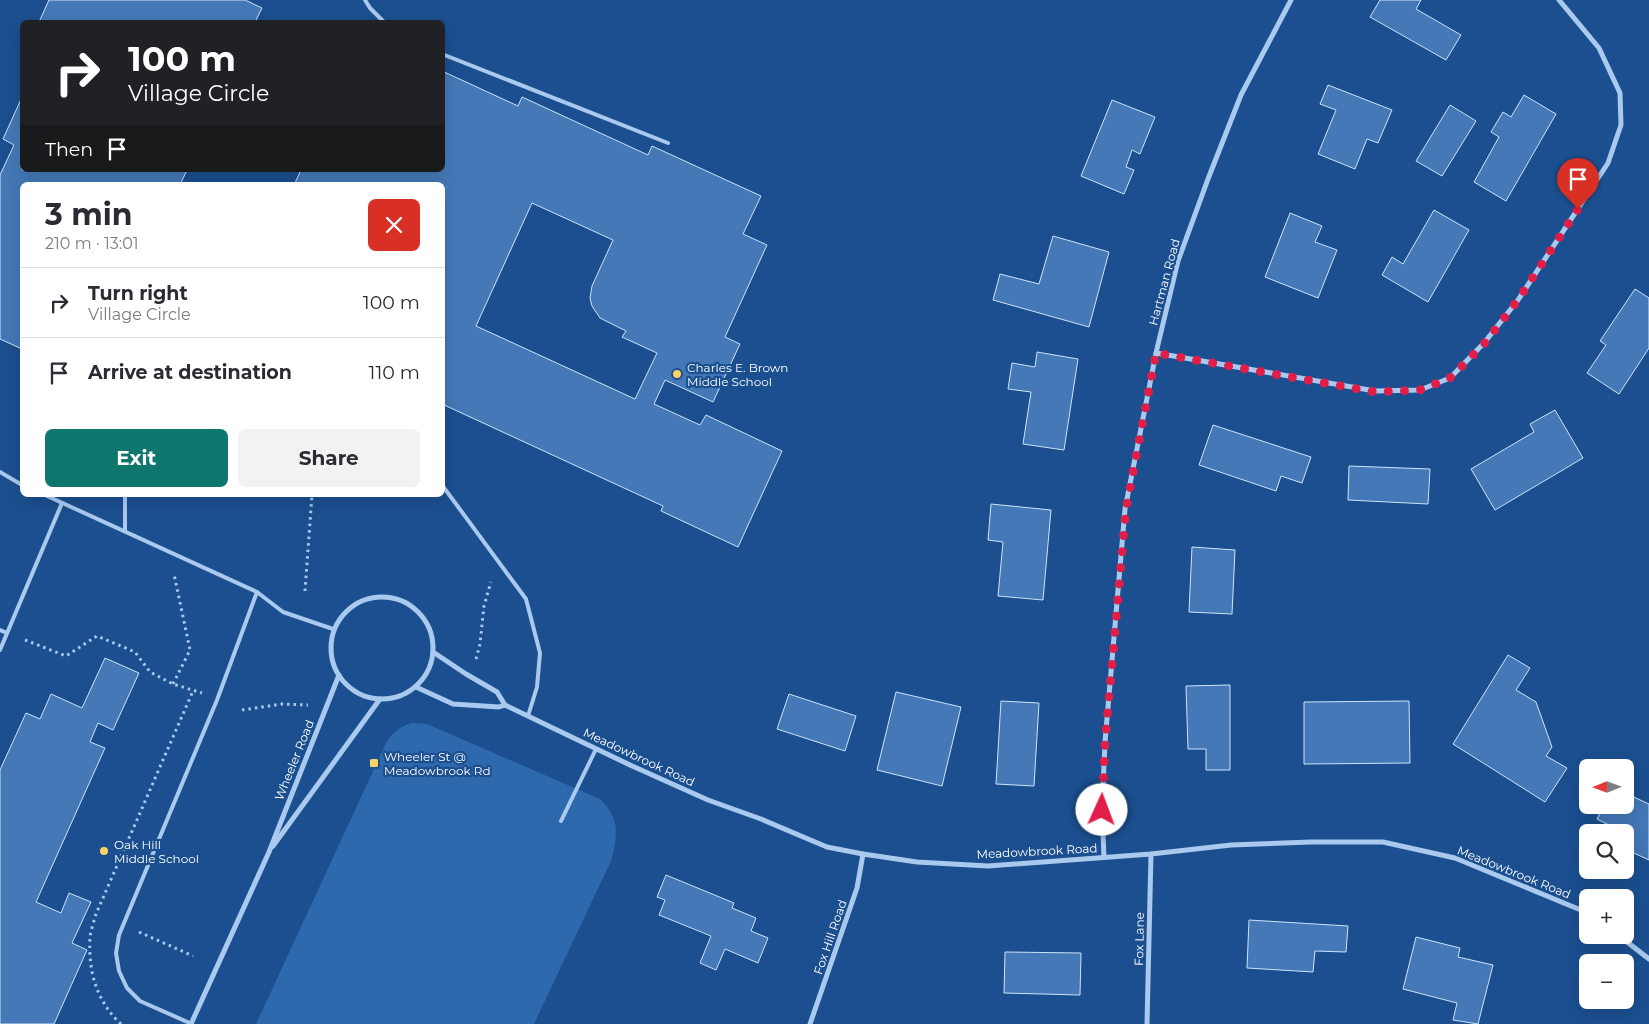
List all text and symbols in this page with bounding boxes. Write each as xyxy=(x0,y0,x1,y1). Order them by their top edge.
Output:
text: 100 m xyxy=(128,37,236,80)
icon: right xyxy=(45,40,110,105)
text: Village Circle xyxy=(128,80,269,107)
icon: arrive xyxy=(103,135,131,163)
text: Then xyxy=(45,138,93,161)
pin xyxy=(1557,158,1599,209)
icon: arrive xyxy=(1564,165,1592,193)
text: 3 min xyxy=(45,196,132,233)
button: close xyxy=(368,199,420,251)
text: 210 m · 13:01 xyxy=(45,234,139,253)
street label: Hartman Road xyxy=(1145,237,1183,327)
text: Turn right xyxy=(88,282,188,305)
icon: right xyxy=(45,289,73,317)
text: 100 m xyxy=(363,291,420,314)
text: Village Circle xyxy=(88,305,191,324)
icon: arrive xyxy=(45,359,73,387)
place label: Charles E. Brown Middle School xyxy=(687,360,788,389)
text: Arrive at destination xyxy=(88,361,292,384)
text: 110 m xyxy=(369,361,420,384)
marker: Charles E. Brown Middle School xyxy=(671,368,683,380)
button: Exit xyxy=(45,429,228,487)
button: Share xyxy=(238,429,420,487)
street label: Wheeler Road xyxy=(271,718,317,802)
street label: Meadowbrook Road xyxy=(581,725,697,789)
place label: Wheeler St @ Meadowbrook Rd xyxy=(384,749,491,778)
marker: Wheeler St @ Meadowbrook Rd xyxy=(368,757,380,769)
north arrow xyxy=(1579,759,1634,814)
map controls xyxy=(1579,759,1634,1009)
position arrow xyxy=(1075,783,1127,835)
button: search xyxy=(1579,824,1634,879)
place label: Oak Hill Middle School xyxy=(114,837,199,866)
street label: Meadowbrook Road xyxy=(976,840,1098,862)
street label: Meadowbrook Road xyxy=(1455,842,1573,902)
marker: Oak Hill Middle School xyxy=(98,845,110,857)
button: + xyxy=(1579,889,1634,944)
street label: Fox Hill Road xyxy=(810,898,850,976)
street label: Fox Lane xyxy=(1131,912,1147,966)
button: − xyxy=(1579,954,1634,1009)

